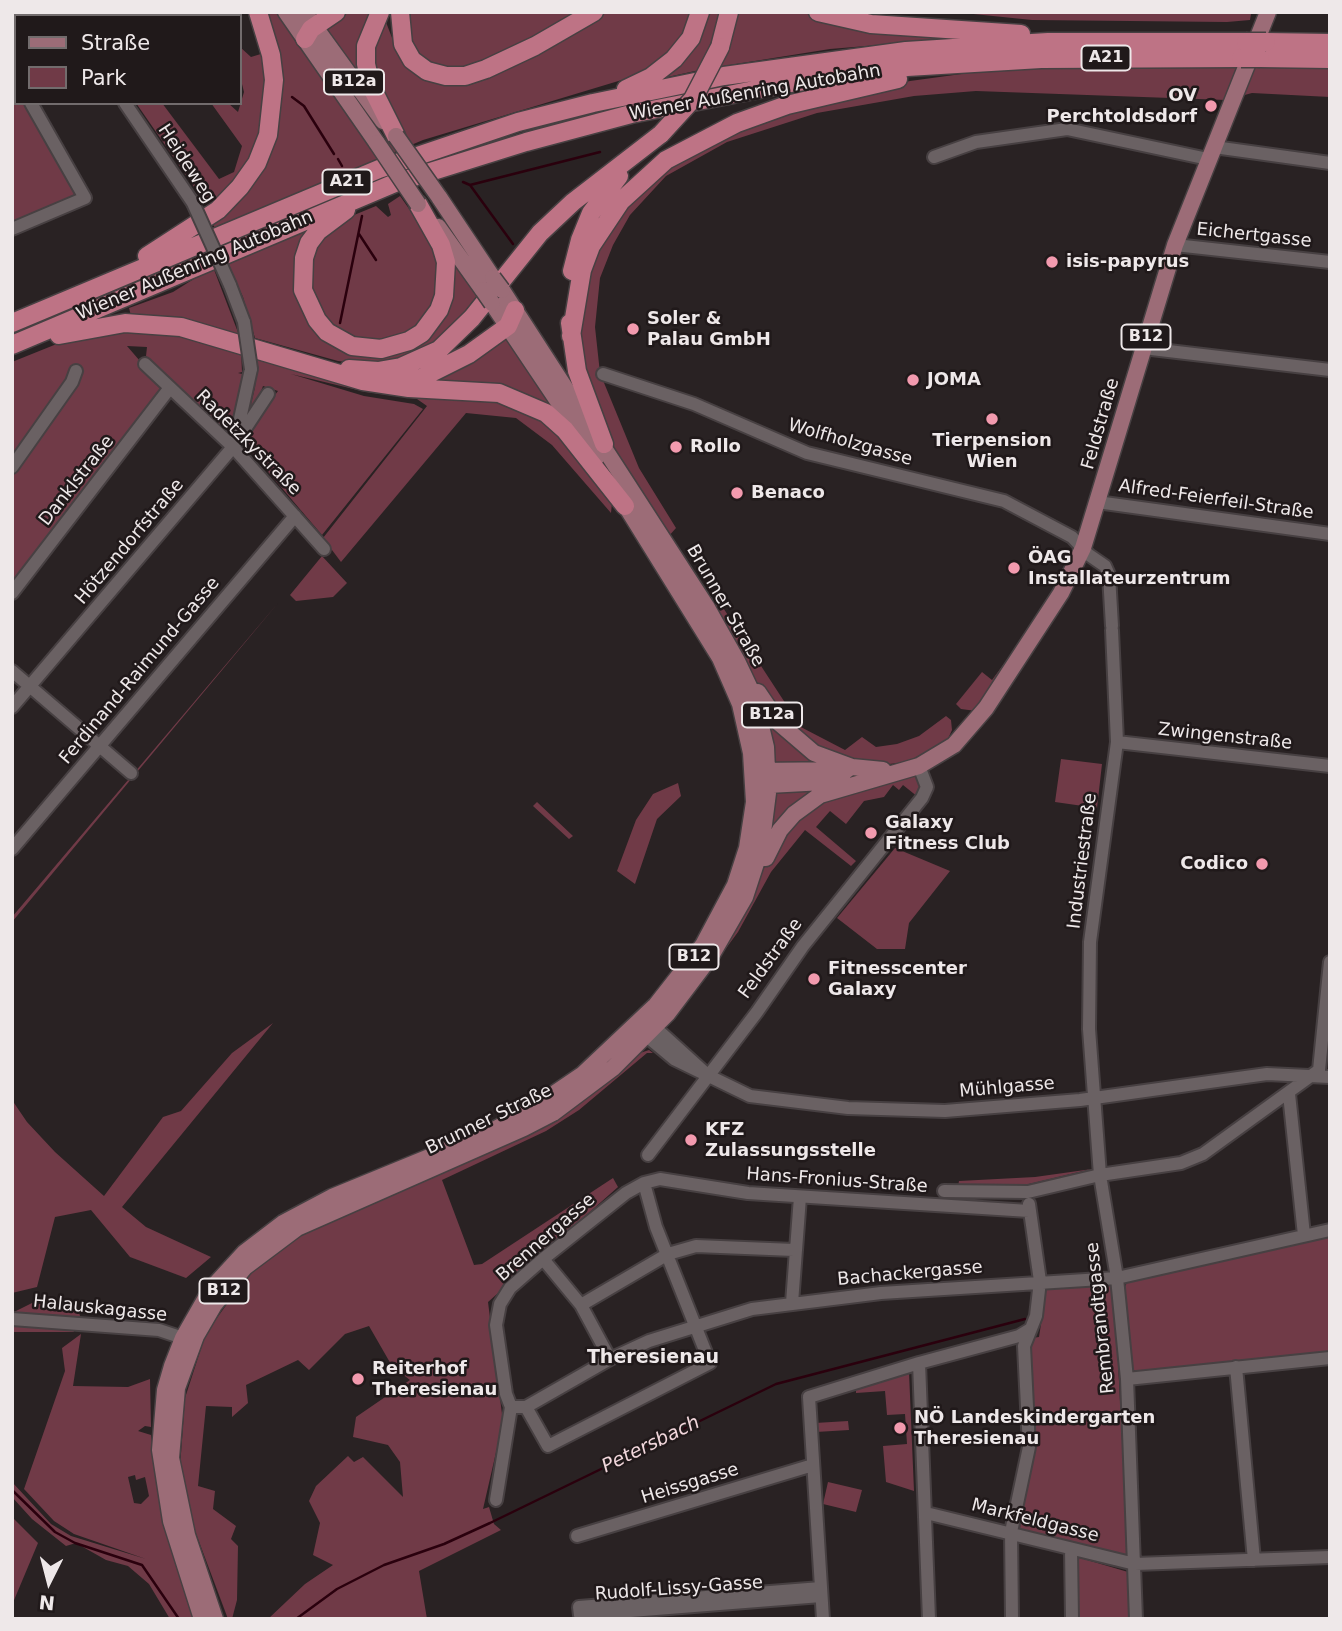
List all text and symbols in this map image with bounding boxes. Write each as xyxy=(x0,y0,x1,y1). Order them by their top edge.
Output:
legend xyxy=(14,14,242,105)
text: Straße xyxy=(81,31,150,55)
road number: A21 xyxy=(1082,46,1130,71)
street label: Wiener Außenring Autobahn xyxy=(628,60,882,126)
text: Park xyxy=(81,66,126,90)
road number: B12a xyxy=(324,69,384,94)
place label: OV Perchtoldsdorf xyxy=(1047,85,1197,128)
marker: OV Perchtoldsdorf xyxy=(1203,98,1219,114)
street label: Heideweg xyxy=(153,121,219,207)
road number: A21 xyxy=(322,170,372,194)
street label: Wiener Außenring Autobahn xyxy=(74,206,316,326)
street label: Eichertgasse xyxy=(1195,219,1313,253)
place label: isis-papyrus xyxy=(1066,251,1189,273)
marker: isis-papyrus xyxy=(1044,254,1060,270)
place label: Soler & Palau GmbH xyxy=(647,308,771,350)
marker: Soler & Palau GmbH xyxy=(625,321,641,337)
road number: B12 xyxy=(1122,324,1170,350)
place label: JOMA xyxy=(927,369,981,391)
marker: JOMA xyxy=(905,372,921,388)
street label: Feldstraße xyxy=(1078,376,1124,472)
street label: Radetzkystraße xyxy=(191,386,305,500)
marker: Tierpension Wien xyxy=(984,411,1000,427)
street label: Wolfholzgasse xyxy=(785,415,915,471)
place label: Tierpension Wien xyxy=(932,430,1052,472)
street label: Danklstraße xyxy=(35,431,119,531)
place label: Rollo xyxy=(690,436,741,458)
marker: Rollo xyxy=(668,439,684,455)
street label: Hötzendorfstraße xyxy=(71,475,189,609)
street label: Alfred-Feierfeil-Straße xyxy=(1117,476,1315,524)
place label: Benaco xyxy=(751,482,825,504)
marker: Benaco xyxy=(729,485,745,501)
street label: Brunner Straße xyxy=(681,541,769,671)
place label: ÖAG Installateurzentrum xyxy=(1028,547,1231,590)
marker: ÖAG Installateurzentrum xyxy=(1006,560,1022,576)
street label: Ferdinand-Raimund-Gasse xyxy=(55,573,225,769)
road number: B12a xyxy=(742,702,802,728)
street label: Zwingenstraße xyxy=(1157,719,1293,755)
street label: Industriestraße xyxy=(1064,792,1102,930)
place label: Galaxy Fitness Club xyxy=(885,812,1010,854)
marker: Galaxy Fitness Club xyxy=(863,825,879,841)
place label: Codico xyxy=(1180,853,1248,875)
marker: Codico xyxy=(1254,856,1270,872)
street label: Feldstraße xyxy=(735,915,807,1003)
road number: B12 xyxy=(670,945,718,970)
place label: Fitnesscenter Galaxy xyxy=(828,958,967,1000)
marker: Fitnesscenter Galaxy xyxy=(806,971,822,987)
street label: Mühlgasse xyxy=(958,1073,1056,1103)
street label: Brunner Straße xyxy=(422,1080,556,1160)
place label: KFZ Zulassungsstelle xyxy=(705,1119,876,1162)
marker: KFZ Zulassungsstelle xyxy=(683,1132,699,1148)
street label: Hans-Fronius-Straße xyxy=(746,1164,928,1198)
street label: Brennergasse xyxy=(492,1189,600,1287)
street label: Rembrandtgasse xyxy=(1082,1241,1120,1395)
street label: Bachackergasse xyxy=(836,1257,984,1291)
road number: B12 xyxy=(200,1278,248,1303)
street label: Halauskagasse xyxy=(32,1291,168,1327)
district label: Theresienau xyxy=(587,1347,719,1369)
place label: Reiterhof Theresienau xyxy=(372,1358,497,1400)
marker: Reiterhof Theresienau xyxy=(350,1371,366,1387)
place label: NÖ Landeskindergarten Theresienau xyxy=(914,1407,1155,1450)
water label: Petersbach xyxy=(598,1411,704,1479)
marker: NÖ Landeskindergarten Theresienau xyxy=(892,1420,908,1436)
street label: Heissgasse xyxy=(639,1459,741,1509)
street label: Markfeldgasse xyxy=(969,1495,1101,1547)
north arrow xyxy=(14,1547,84,1617)
street label: Rudolf-Lissy-Gasse xyxy=(594,1572,764,1606)
text: N xyxy=(38,1591,56,1615)

